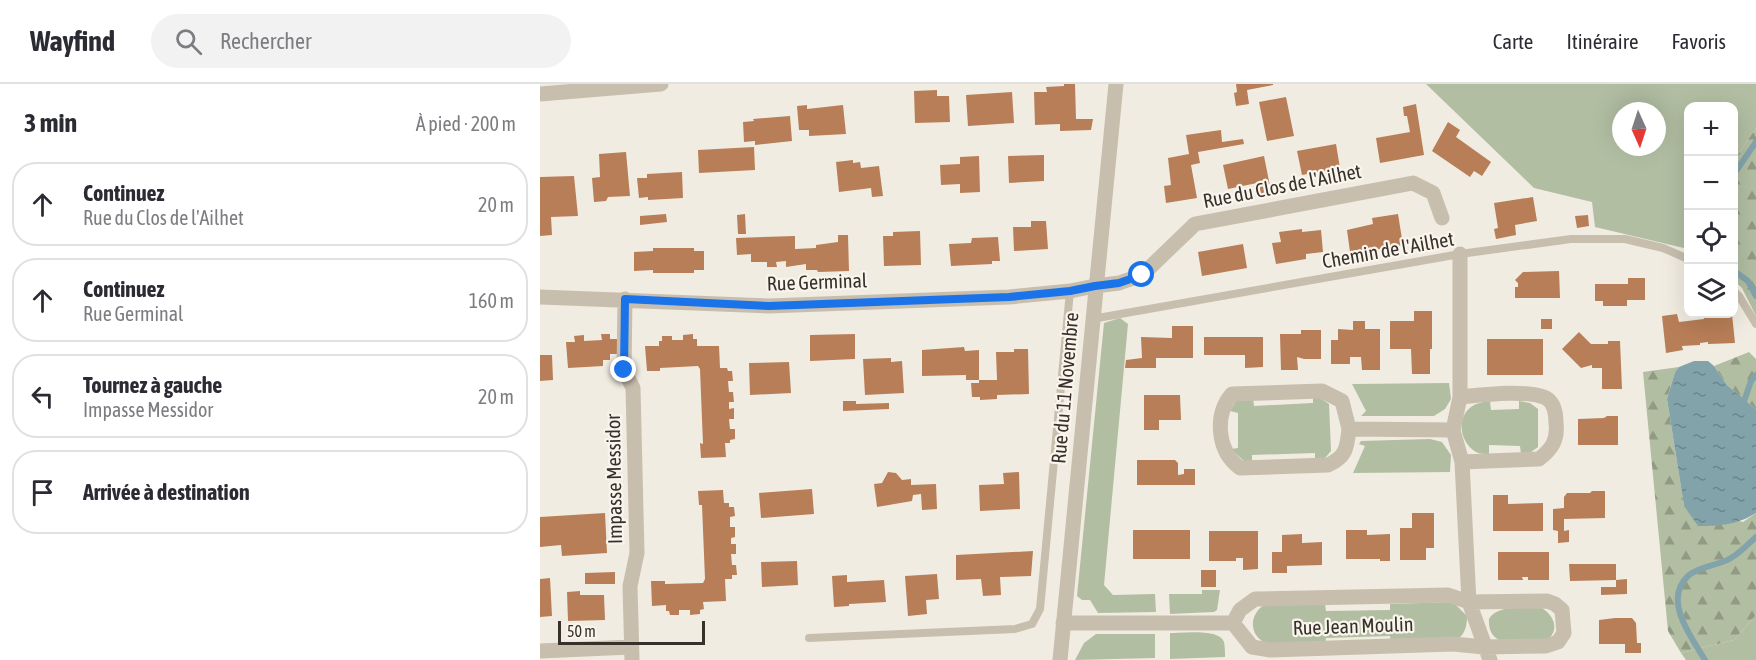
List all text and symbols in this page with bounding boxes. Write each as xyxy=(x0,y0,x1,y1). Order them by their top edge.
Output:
search box xyxy=(151,14,571,68)
text: Wayfind xyxy=(30,25,115,57)
icon: search xyxy=(172,25,205,58)
text: Rechercher xyxy=(220,28,312,54)
text: Carte xyxy=(1493,29,1533,53)
text: Itinéraire xyxy=(1566,29,1638,53)
text: Favoris xyxy=(1671,29,1726,53)
north arrow xyxy=(1612,102,1666,156)
map controls xyxy=(1684,102,1738,318)
button: + xyxy=(1684,102,1738,156)
text: 3 min xyxy=(24,108,77,138)
text: À pied · 200 m xyxy=(416,112,516,135)
button: − xyxy=(1684,156,1738,210)
street label: Rue du Clos de l'Ailhet xyxy=(1201,159,1363,212)
text: Continuez xyxy=(83,180,165,206)
icon: ahead xyxy=(26,188,59,221)
text: 20 m xyxy=(478,193,514,216)
text: Rue du Clos de l'Ailhet xyxy=(83,206,244,229)
button: locate xyxy=(1684,210,1738,264)
street label: Chemin de l'Ailhet xyxy=(1320,227,1456,272)
route start xyxy=(1128,261,1154,287)
button: layers xyxy=(1684,264,1738,318)
street label: Rue Germinal xyxy=(766,268,868,295)
text: Continuez xyxy=(83,276,165,302)
icon: ahead xyxy=(26,284,59,317)
text: 160 m xyxy=(469,289,514,312)
text: Rue Germinal xyxy=(83,302,183,325)
street label: Rue du 11 Novembre xyxy=(1046,311,1083,465)
route end xyxy=(610,356,636,382)
text: Tournez à gauche xyxy=(83,372,222,398)
icon: left xyxy=(26,380,59,413)
text: 20 m xyxy=(478,385,514,408)
text: Impasse Messidor xyxy=(83,398,213,421)
street label: Impasse Messidor xyxy=(601,413,626,544)
icon: arrive xyxy=(26,476,59,509)
text: Arrivée à destination xyxy=(83,479,250,505)
street label: Rue Jean Moulin xyxy=(1292,612,1414,639)
scale bar xyxy=(558,618,705,646)
text: 50 m xyxy=(567,622,596,640)

